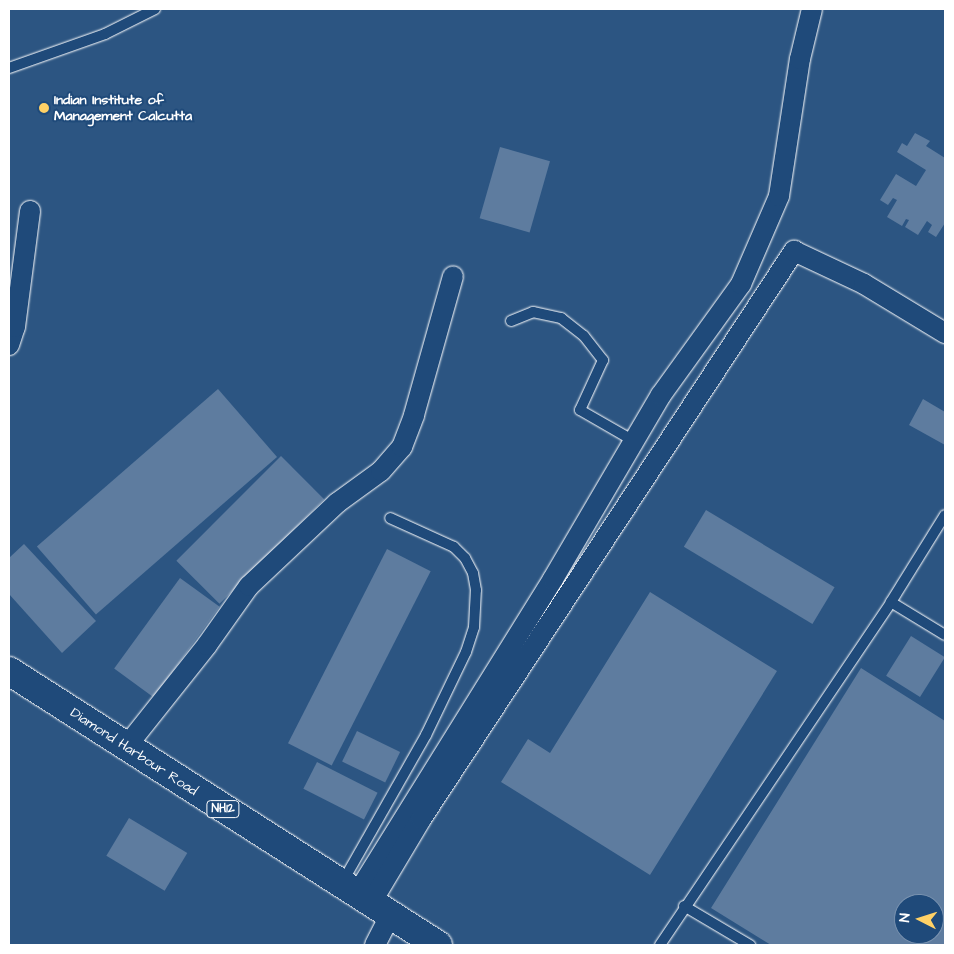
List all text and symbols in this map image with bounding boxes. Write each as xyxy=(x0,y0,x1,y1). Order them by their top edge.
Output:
place label: Indian Institute of Management Calcutta xyxy=(54,92,192,124)
marker: Indian Institute of Management Calcutta xyxy=(38,102,50,114)
street label: Diamond Harbour Road xyxy=(67,705,201,799)
road number: NH12 xyxy=(206,800,240,819)
north arrow xyxy=(894,894,944,944)
text: N xyxy=(895,913,915,923)

